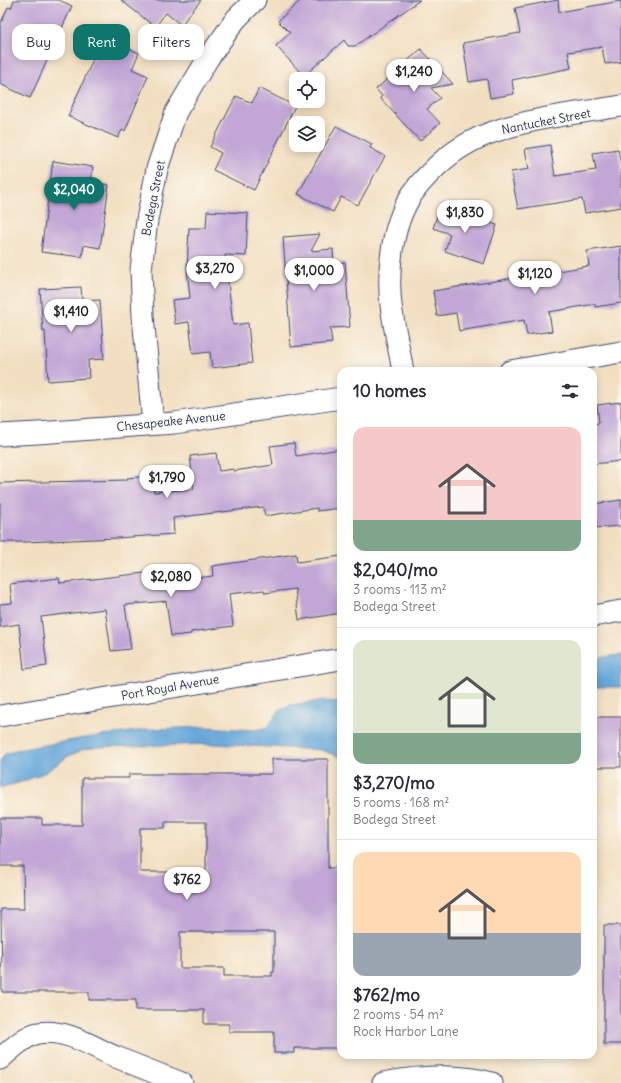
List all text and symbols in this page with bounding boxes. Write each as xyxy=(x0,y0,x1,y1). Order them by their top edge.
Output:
chip: Buy xyxy=(12,24,65,60)
chip: Rent xyxy=(73,24,130,60)
chip: Filters xyxy=(138,24,204,60)
pin: $1,240 xyxy=(381,59,447,93)
text: $1,240 xyxy=(395,63,433,80)
map controls xyxy=(289,72,325,152)
button: locate xyxy=(289,72,325,108)
street label: Nantucket Street xyxy=(500,105,592,137)
button: layers xyxy=(289,116,325,152)
street label: Bodega Street xyxy=(138,159,168,237)
pin: $2,040 xyxy=(41,177,107,211)
text: $2,040 xyxy=(53,181,95,198)
pin: $1,830 xyxy=(432,200,498,234)
text: $1,830 xyxy=(446,204,484,221)
pin: $3,270 xyxy=(182,256,248,290)
pin: $1,000 xyxy=(281,258,347,292)
text: $3,270 xyxy=(195,260,235,277)
pin: $1,120 xyxy=(502,261,568,295)
text: $1,000 xyxy=(294,262,334,279)
text: $1,120 xyxy=(517,265,553,282)
pin: $1,410 xyxy=(38,299,104,333)
text: $1,410 xyxy=(53,303,89,320)
text: 10 homes xyxy=(353,380,426,402)
icon: filters xyxy=(559,380,581,402)
street label: Chesapeake Avenue xyxy=(116,408,226,434)
icon: home xyxy=(431,453,503,525)
pin: $1,790 xyxy=(134,465,200,499)
text: $1,790 xyxy=(148,469,186,486)
text: $2,040/mo xyxy=(353,559,438,581)
pin: $2,080 xyxy=(138,564,204,598)
text: $2,080 xyxy=(150,568,192,585)
text: 3 rooms · 113 m² xyxy=(353,581,447,598)
text: Bodega Street xyxy=(353,598,436,615)
icon: home xyxy=(431,666,503,738)
street label: Port Royal Avenue xyxy=(120,671,220,703)
text: $3,270/mo xyxy=(353,772,435,794)
text: 5 rooms · 168 m² xyxy=(353,794,449,811)
text: Bodega Street xyxy=(353,811,436,828)
pin: $762 xyxy=(163,867,211,901)
text: $762 xyxy=(173,871,201,888)
icon: home xyxy=(431,878,503,950)
text: $762/mo xyxy=(353,984,420,1006)
text: 2 rooms · 54 m² xyxy=(353,1006,444,1023)
text: Rock Harbor Lane xyxy=(353,1023,459,1040)

